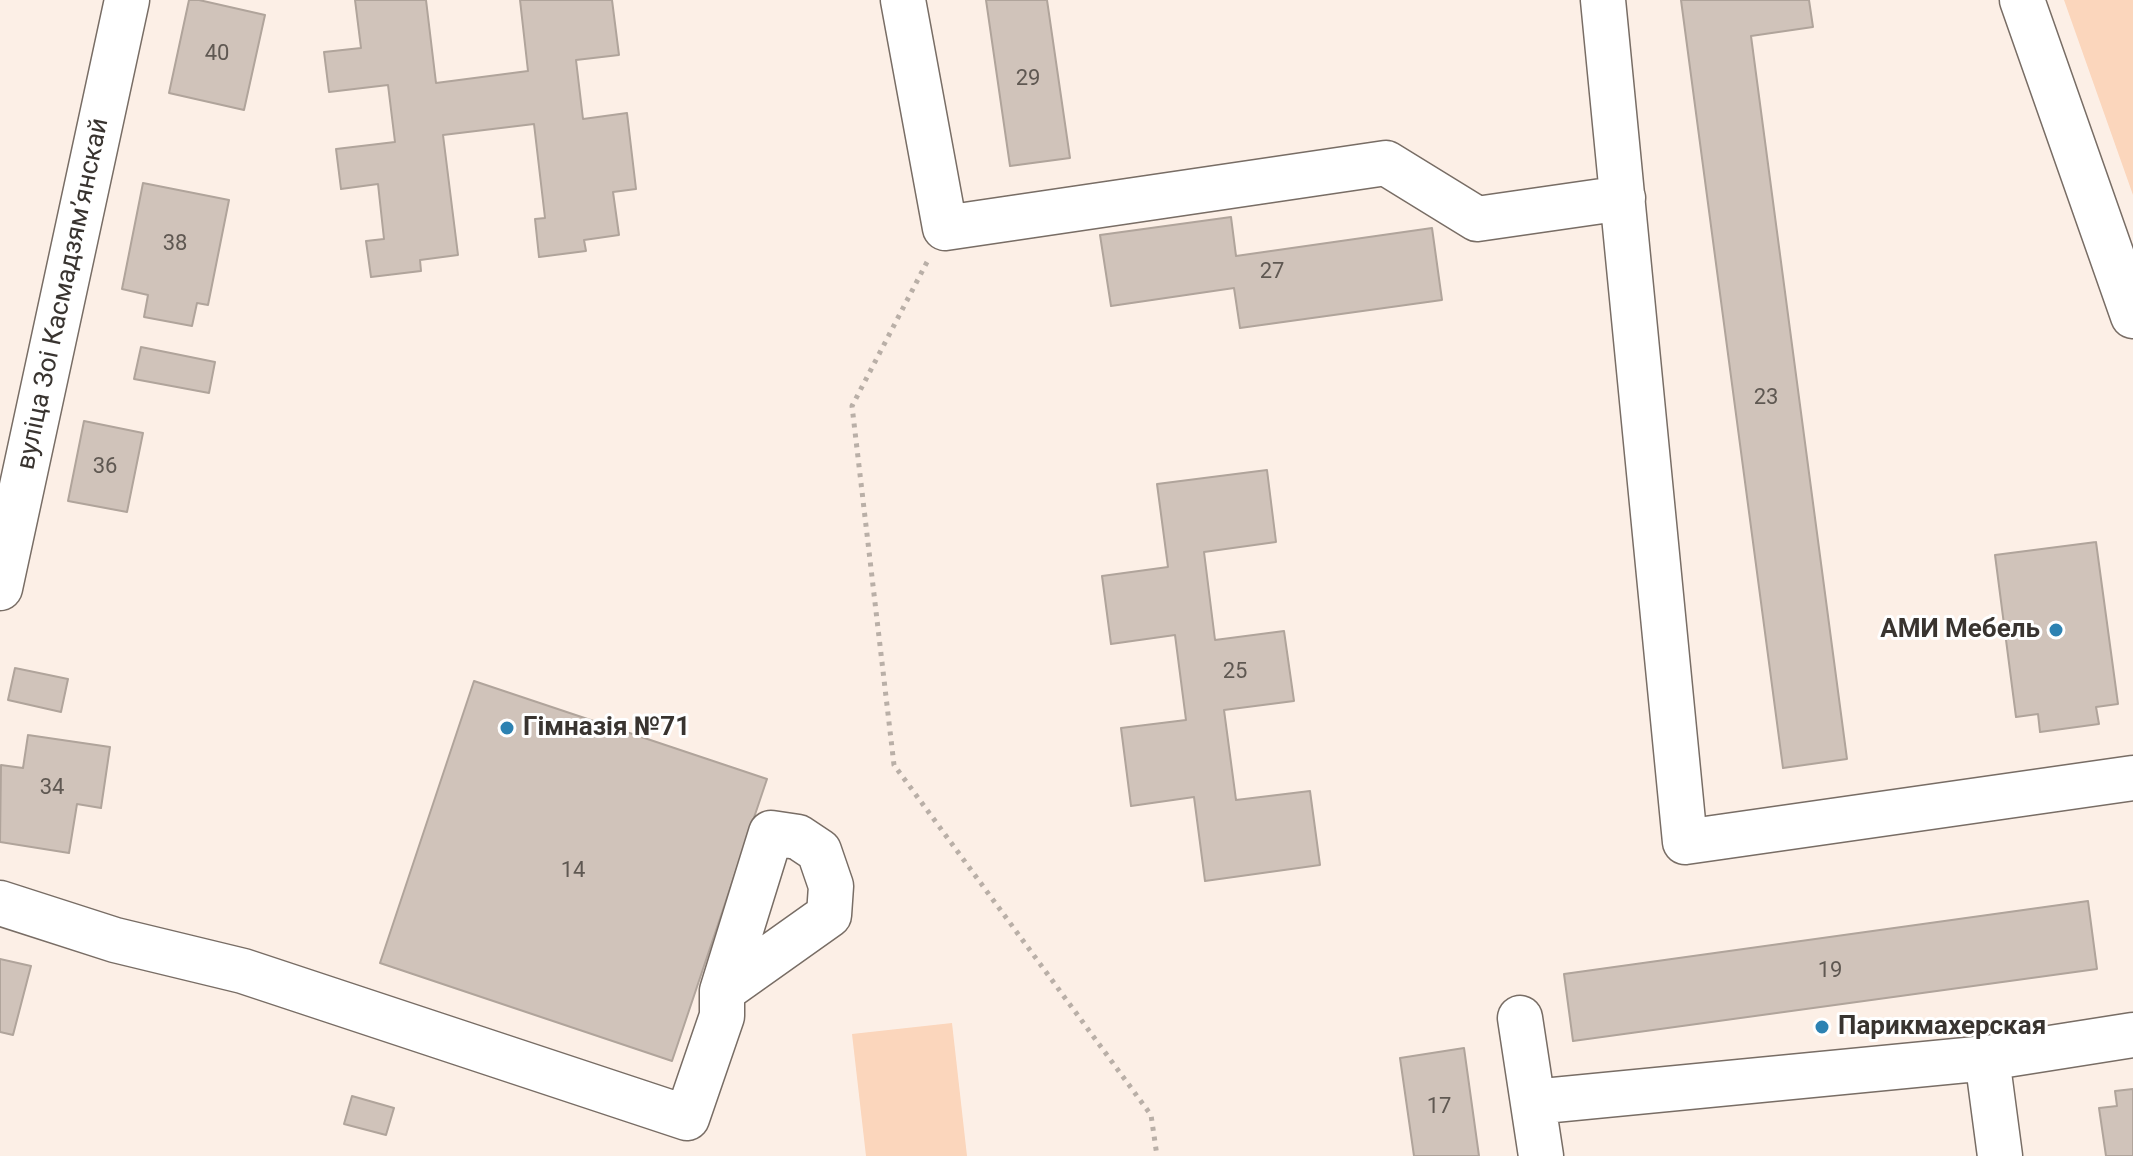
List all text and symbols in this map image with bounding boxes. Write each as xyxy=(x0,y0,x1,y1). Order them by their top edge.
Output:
house number: 40 xyxy=(205,41,229,67)
house number: 29 xyxy=(1016,66,1040,92)
street label: вуліца Зоі Касмадзямʼянскай xyxy=(11,115,117,473)
house number: 38 xyxy=(163,231,187,257)
house number: 27 xyxy=(1260,259,1284,285)
house number: 23 xyxy=(1754,385,1778,411)
house number: 36 xyxy=(93,454,117,480)
place label: АМИ Мебель xyxy=(1880,614,2040,646)
marker: АМИ Мебель xyxy=(2047,621,2065,639)
house number: 25 xyxy=(1223,659,1247,685)
place label: Гімназія №71 xyxy=(523,712,690,744)
marker: Гімназія №71 xyxy=(498,719,516,737)
house number: 34 xyxy=(40,775,64,801)
house number: 14 xyxy=(561,858,585,884)
house number: 19 xyxy=(1818,958,1842,984)
place label: Парикмахерская xyxy=(1838,1011,2046,1043)
marker: Парикмахерская xyxy=(1813,1018,1831,1036)
house number: 17 xyxy=(1427,1094,1451,1120)

